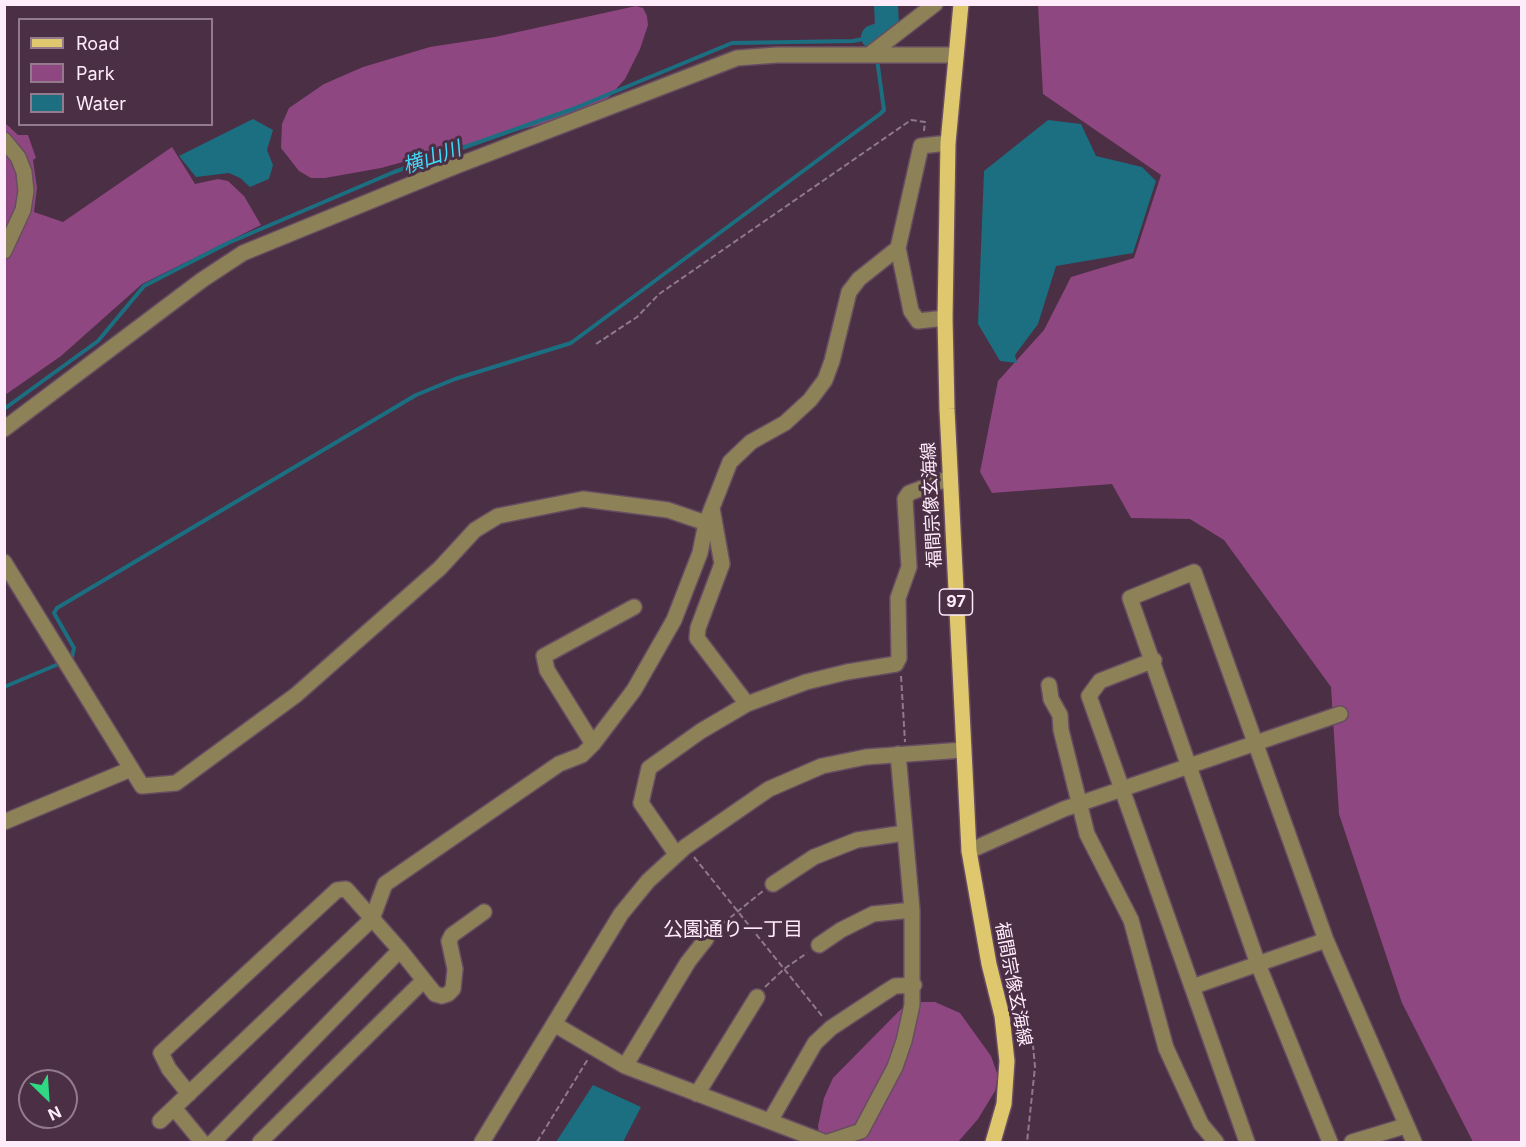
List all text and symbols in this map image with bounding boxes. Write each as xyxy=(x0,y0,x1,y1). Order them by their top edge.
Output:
legend xyxy=(18,18,213,126)
text: Road xyxy=(76,33,119,54)
text: Park xyxy=(76,63,115,84)
text: Water xyxy=(76,93,126,114)
water label: 横山川 xyxy=(400,137,464,179)
street label: 福間宗像玄海線 xyxy=(918,442,946,568)
road number: 97 xyxy=(940,589,972,615)
district label: 公園通り一丁目 xyxy=(663,918,803,942)
street label: 福間宗像玄海線 xyxy=(990,920,1036,1048)
north arrow xyxy=(18,1069,78,1129)
text: N xyxy=(45,1102,65,1125)

